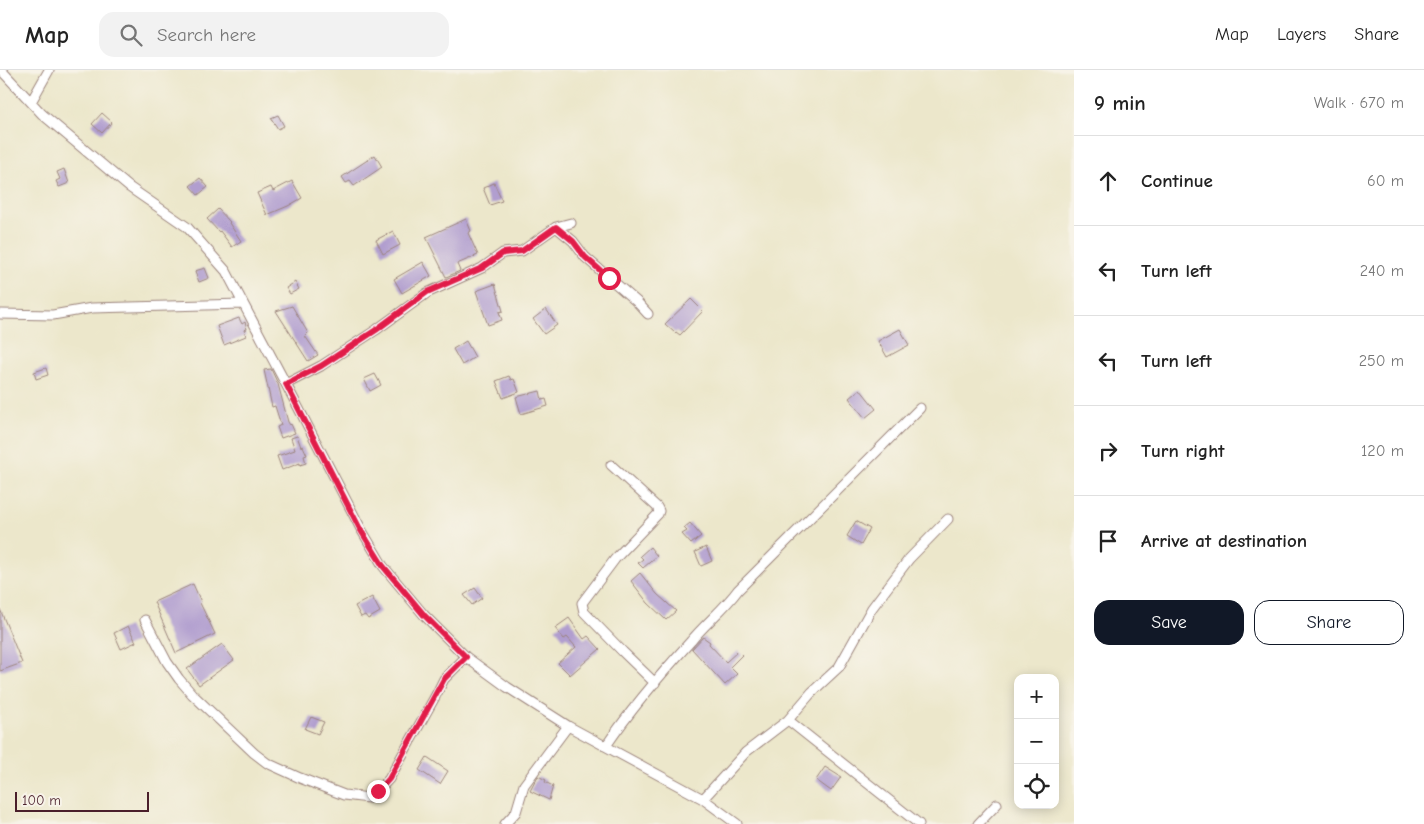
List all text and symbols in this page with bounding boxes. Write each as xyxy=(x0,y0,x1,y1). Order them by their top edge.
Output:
search box xyxy=(99,12,449,57)
text: Map xyxy=(25,21,69,49)
icon: search xyxy=(117,21,145,49)
text: Search here xyxy=(157,24,256,46)
text: Map xyxy=(1215,24,1249,45)
text: Layers xyxy=(1277,24,1326,45)
text: Share xyxy=(1354,24,1399,45)
text: 9 min xyxy=(1094,91,1146,115)
text: Walk · 670 m xyxy=(1314,94,1404,112)
icon: ahead xyxy=(1094,167,1122,195)
text: Continue xyxy=(1141,170,1213,192)
text: 60 m xyxy=(1367,172,1404,190)
icon: left xyxy=(1094,257,1122,285)
text: Turn left xyxy=(1141,260,1212,282)
text: 240 m xyxy=(1360,262,1404,280)
route start xyxy=(598,267,621,290)
icon: left xyxy=(1094,347,1122,375)
text: Turn left xyxy=(1141,350,1212,372)
text: 250 m xyxy=(1359,352,1404,370)
icon: right xyxy=(1094,437,1122,465)
text: Turn right xyxy=(1141,440,1225,462)
text: 120 m xyxy=(1361,442,1404,460)
icon: arrive xyxy=(1094,527,1122,555)
text: Arrive at destination xyxy=(1141,530,1307,552)
button: Save xyxy=(1094,600,1244,645)
button: Share xyxy=(1254,600,1404,645)
map controls xyxy=(1014,674,1059,809)
button: + xyxy=(1014,674,1059,719)
button: − xyxy=(1014,719,1059,764)
button: locate xyxy=(1014,764,1059,809)
route end xyxy=(367,780,390,803)
scale bar xyxy=(15,789,149,812)
text: 100 m xyxy=(22,792,61,809)

